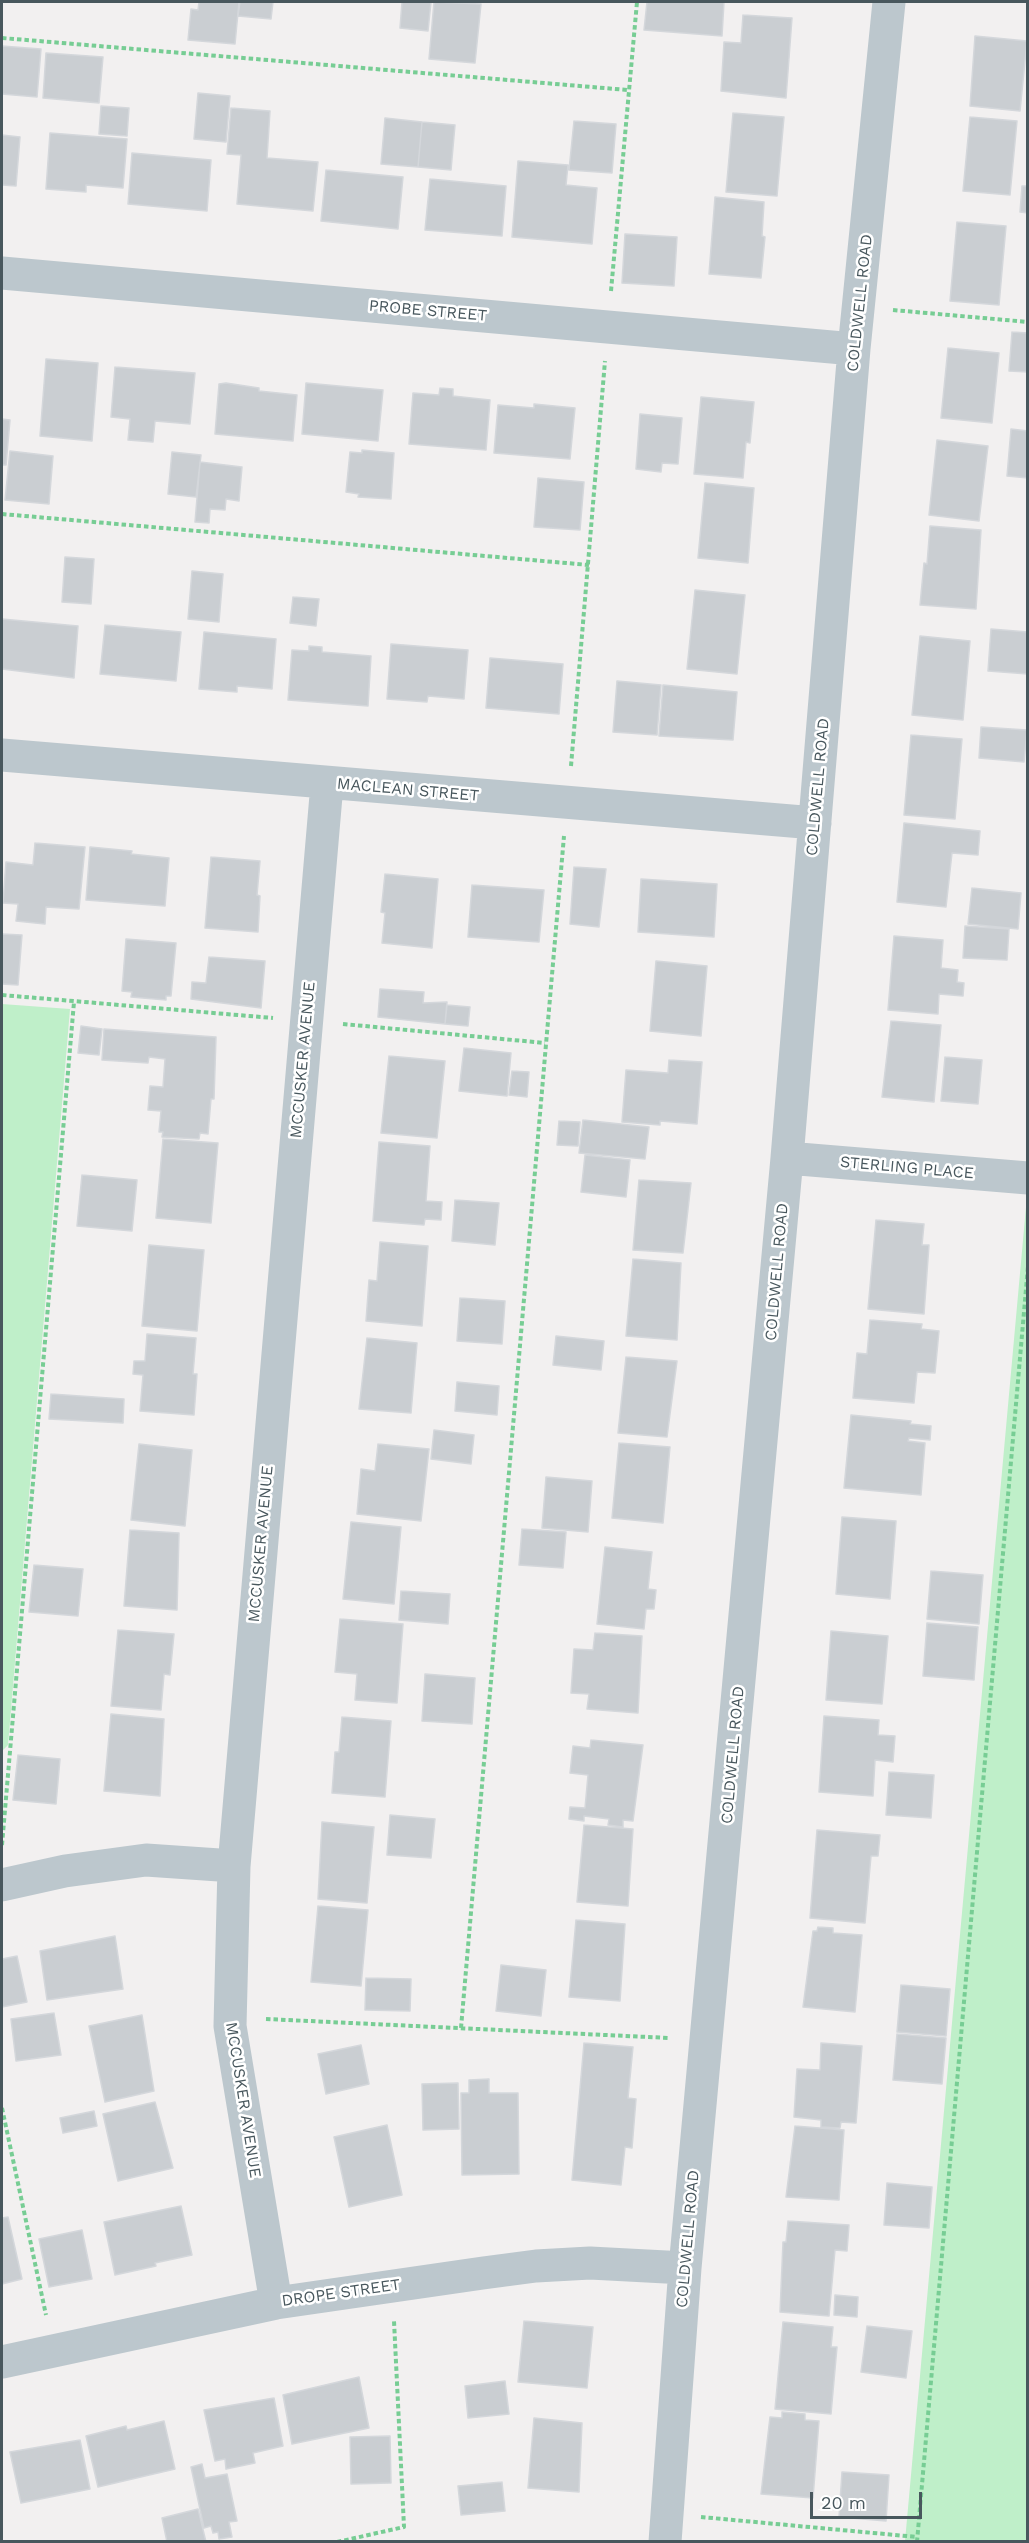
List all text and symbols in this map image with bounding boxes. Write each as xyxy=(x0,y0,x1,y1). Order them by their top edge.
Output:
street label: COLDWELL ROAD xyxy=(843,233,877,373)
street label: PROBE STREET xyxy=(368,296,488,326)
street label: COLDWELL ROAD xyxy=(802,717,834,857)
street label: MACLEAN STREET xyxy=(336,774,480,806)
street label: MCCUSKER AVENUE xyxy=(287,981,319,1139)
street label: STERLING PLACE xyxy=(839,1153,975,1183)
street label: COLDWELL ROAD xyxy=(761,1202,793,1342)
street label: MCCUSKER AVENUE xyxy=(245,1465,277,1623)
street label: COLDWELL ROAD xyxy=(717,1685,749,1825)
street label: MCCUSKER AVENUE xyxy=(221,2021,265,2179)
street label: COLDWELL ROAD xyxy=(672,2169,704,2309)
street label: DROPE STREET xyxy=(280,2275,402,2311)
scale bar xyxy=(813,2480,926,2518)
text: 20 m xyxy=(821,2492,866,2513)

